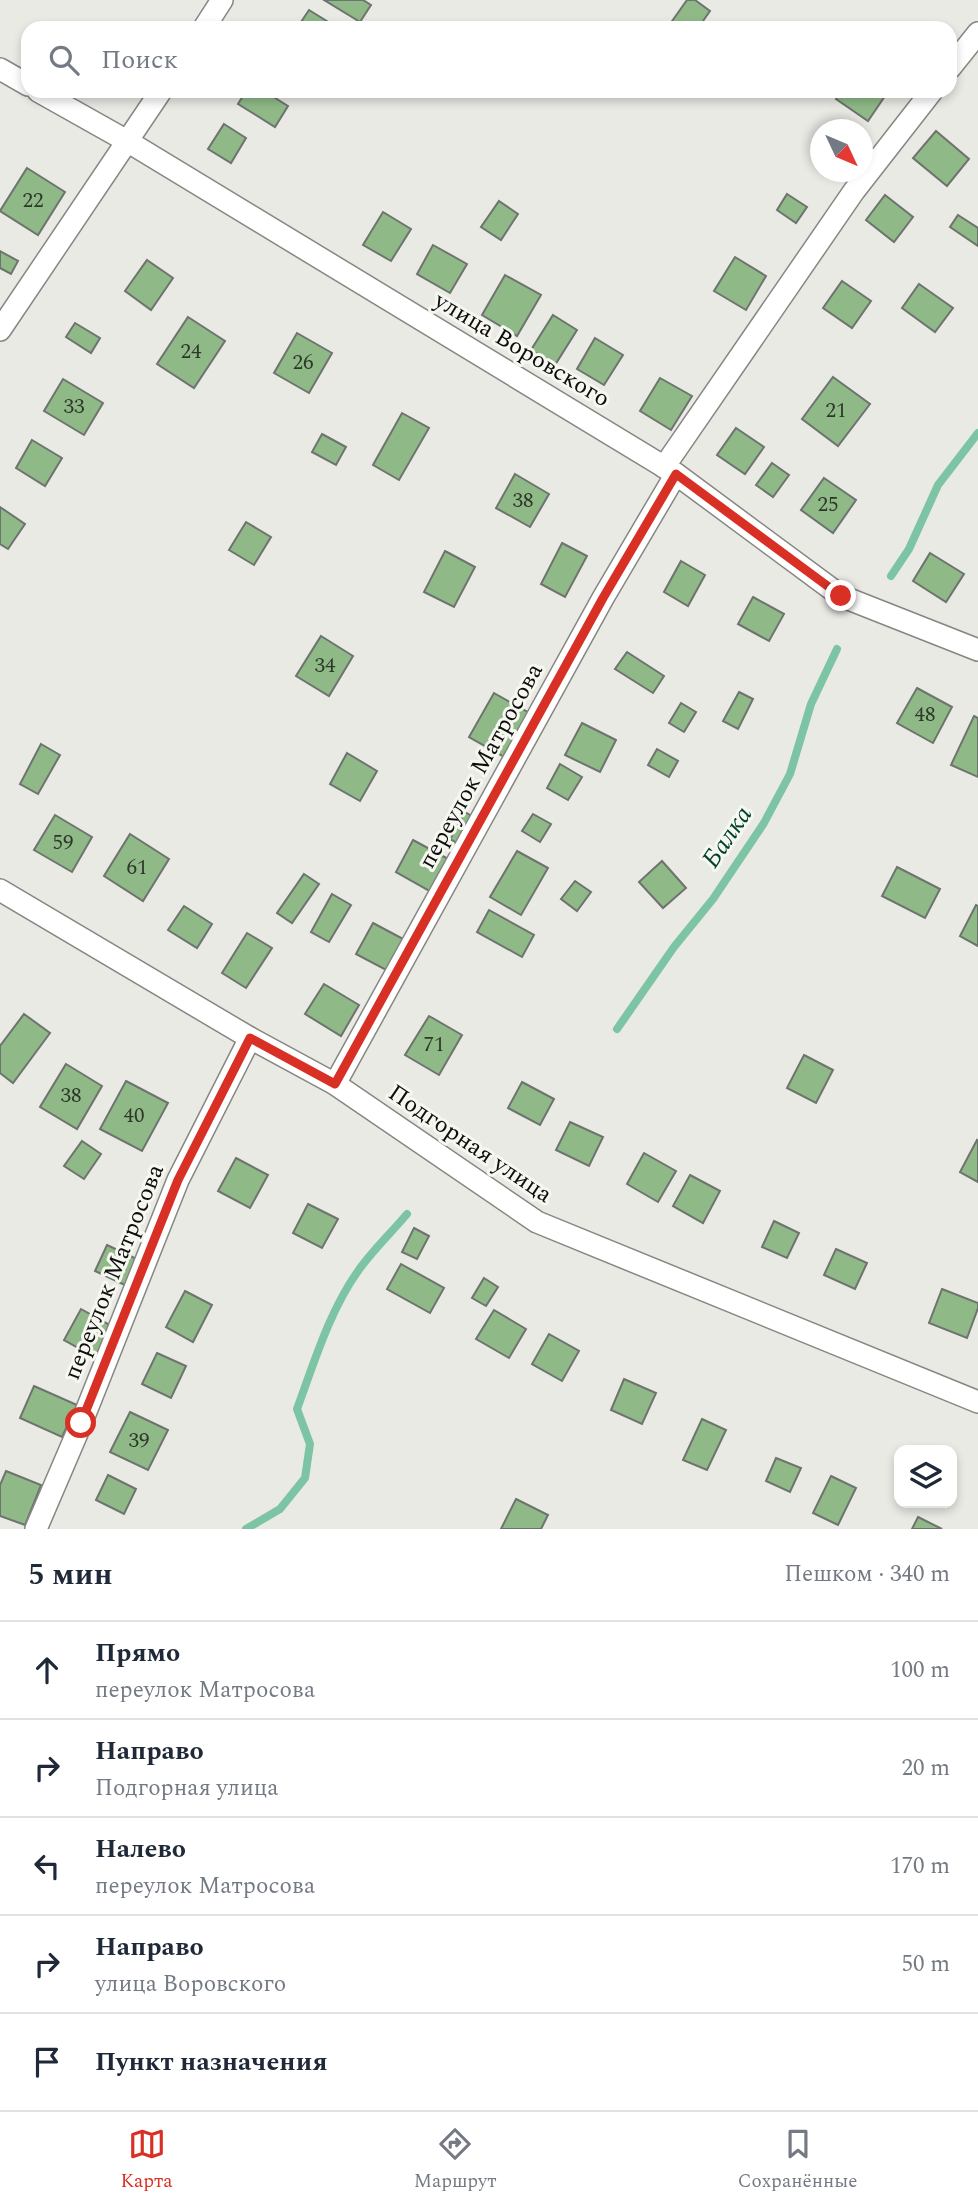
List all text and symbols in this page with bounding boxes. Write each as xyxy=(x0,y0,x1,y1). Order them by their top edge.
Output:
search box xyxy=(21,21,957,98)
text: Поиск xyxy=(101,40,178,80)
icon: search xyxy=(45,41,83,79)
north arrow xyxy=(810,119,873,182)
house number: 22 xyxy=(23,185,44,217)
street label: улица Воровского xyxy=(426,283,617,417)
house number: 24 xyxy=(181,336,202,368)
house number: 26 xyxy=(293,347,314,379)
house number: 33 xyxy=(64,391,85,423)
house number: 21 xyxy=(826,395,847,427)
house number: 38 xyxy=(513,485,534,517)
house number: 25 xyxy=(818,489,839,521)
route end xyxy=(825,580,856,611)
house number: 34 xyxy=(315,650,336,682)
street label: переулок Матросова xyxy=(410,656,553,875)
house number: 48 xyxy=(915,699,936,731)
water label: Балка xyxy=(691,798,763,876)
house number: 59 xyxy=(53,827,74,859)
house number: 61 xyxy=(127,852,148,884)
house number: 71 xyxy=(424,1029,445,1061)
street label: Подгорная улица xyxy=(381,1076,560,1213)
house number: 38 xyxy=(61,1080,82,1112)
house number: 40 xyxy=(124,1100,145,1132)
street label: переулок Матросова xyxy=(54,1158,174,1385)
route start xyxy=(65,1407,96,1438)
house number: 39 xyxy=(129,1425,150,1457)
map controls xyxy=(894,1445,957,1508)
button: layers xyxy=(894,1445,957,1508)
text: 5 мин xyxy=(28,1552,113,1598)
text: Пешком · 340 m xyxy=(784,1557,950,1592)
text: Прямо xyxy=(95,1633,180,1673)
icon: ahead xyxy=(28,1651,66,1689)
text: 100 m xyxy=(890,1653,950,1688)
text: переулок Матросова xyxy=(95,1673,315,1708)
text: Направо xyxy=(95,1731,204,1771)
icon: right xyxy=(28,1749,66,1787)
text: 20 m xyxy=(901,1751,950,1786)
text: Подгорная улица xyxy=(95,1771,279,1806)
text: Налево xyxy=(95,1829,186,1869)
icon: left xyxy=(28,1847,66,1885)
text: 170 m xyxy=(890,1849,950,1884)
text: переулок Матросова xyxy=(95,1869,315,1904)
text: Направо xyxy=(95,1927,204,1967)
icon: right xyxy=(28,1945,66,1983)
text: 50 m xyxy=(901,1947,950,1982)
text: улица Воровского xyxy=(95,1967,286,2002)
text: Пункт назначения xyxy=(95,2042,328,2082)
icon: arrive xyxy=(28,2043,66,2081)
tab: Карта xyxy=(121,2125,173,2196)
tab: Маршрут xyxy=(414,2125,497,2196)
tab: Сохранённые xyxy=(738,2125,857,2196)

